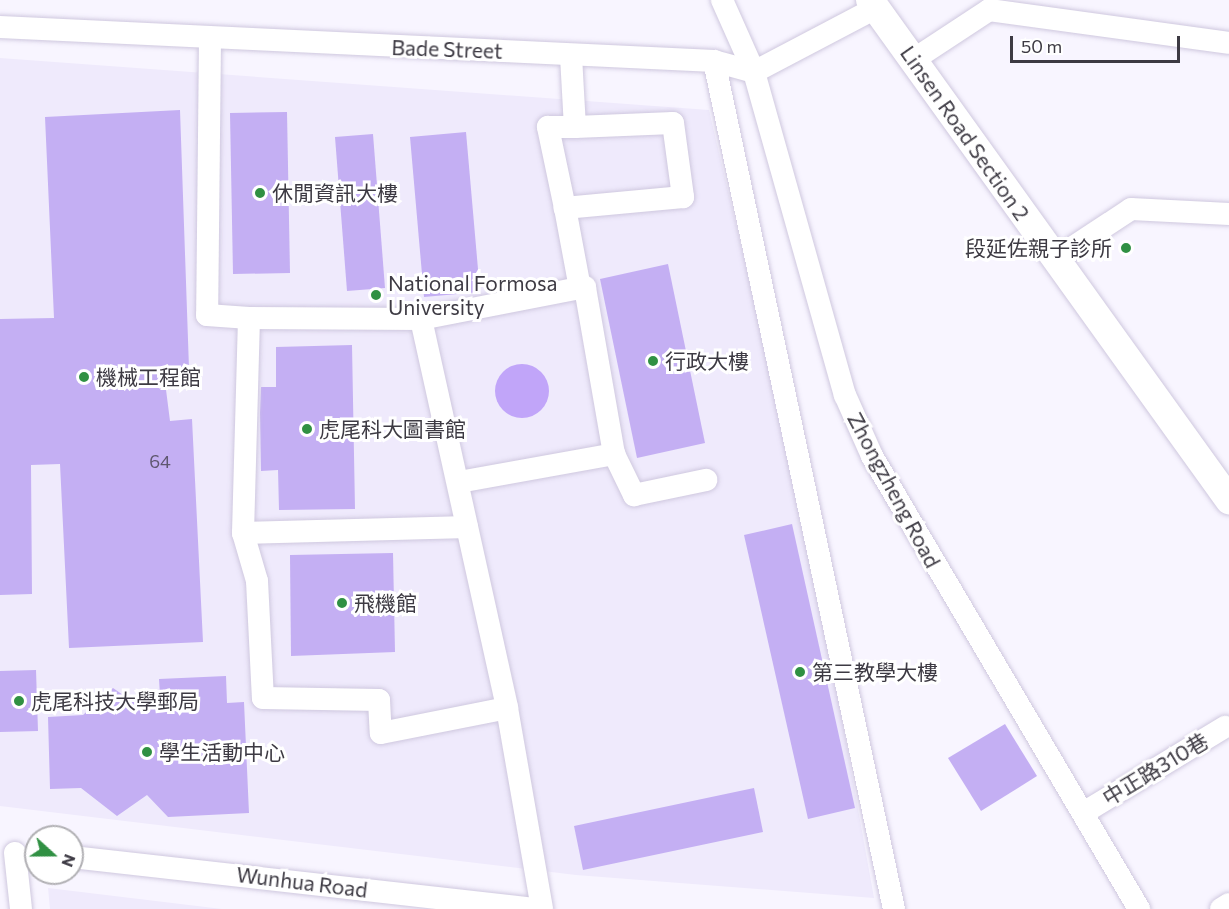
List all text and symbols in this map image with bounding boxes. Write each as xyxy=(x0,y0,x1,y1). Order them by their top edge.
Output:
scale bar xyxy=(1013,24,1182,62)
street label: Bade Street xyxy=(391,34,503,64)
text: 50 m xyxy=(1021,35,1062,57)
street label: Linsen Road Section 2 xyxy=(895,41,1035,225)
place label: 休閒資訊大樓 xyxy=(272,180,398,206)
marker: 休閒資訊大樓 xyxy=(253,186,267,200)
place label: 段延佐親子診所 xyxy=(965,235,1112,261)
marker: 段延佐親子診所 xyxy=(1117,239,1135,257)
place label: National Formosa University xyxy=(388,270,557,320)
marker: National Formosa University xyxy=(369,288,383,302)
place label: 行政大樓 xyxy=(665,348,749,374)
marker: 行政大樓 xyxy=(646,354,660,368)
place label: 機械工程館 xyxy=(96,364,201,390)
marker: 機械工程館 xyxy=(77,370,91,384)
street label: Zhongzheng Road xyxy=(842,408,946,572)
place label: 虎尾科大圖書館 xyxy=(319,416,466,442)
marker: 虎尾科大圖書館 xyxy=(300,422,314,436)
house number: 64 xyxy=(149,450,171,472)
place label: 飛機館 xyxy=(354,590,417,616)
marker: 飛機館 xyxy=(335,596,349,610)
place label: 第三教學大樓 xyxy=(812,659,938,685)
marker: 第三教學大樓 xyxy=(793,665,807,679)
place label: 虎尾科技大學郵局 xyxy=(31,688,199,714)
marker: 虎尾科技大學郵局 xyxy=(12,694,26,708)
street label: 中正路310巷 xyxy=(1098,728,1212,810)
place label: 學生活動中心 xyxy=(159,739,285,765)
marker: 學生活動中心 xyxy=(140,745,154,759)
north arrow xyxy=(24,825,84,885)
text: N xyxy=(58,852,80,870)
street label: Wunhua Road xyxy=(235,861,369,903)

